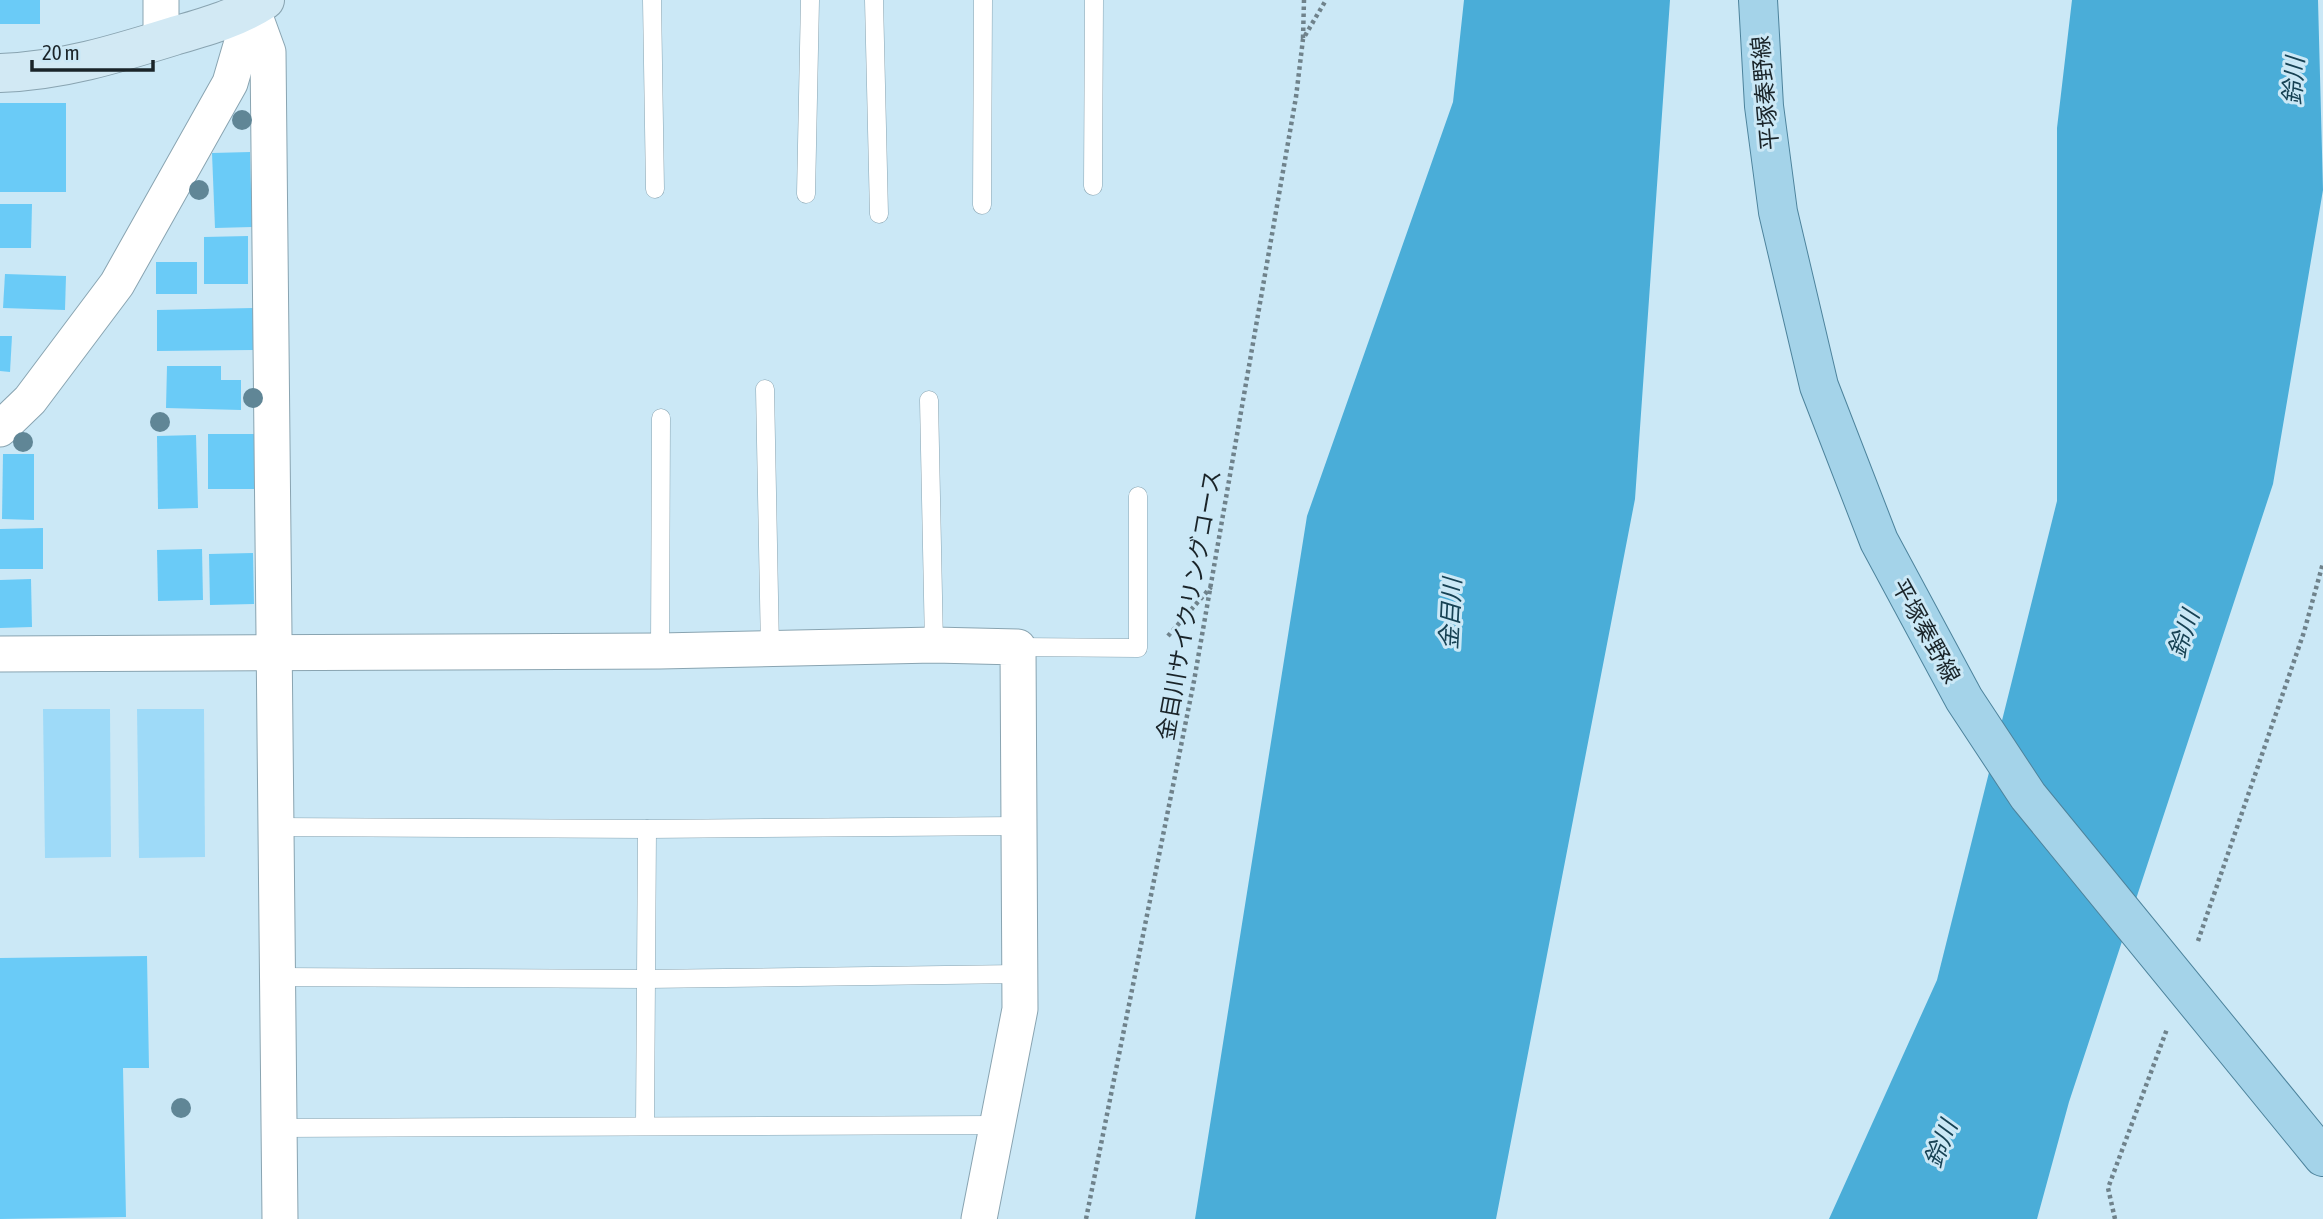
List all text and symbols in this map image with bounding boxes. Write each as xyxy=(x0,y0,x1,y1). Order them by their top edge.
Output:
scale bar xyxy=(32,28,152,72)
street label: 平塚秦野線 xyxy=(1747,35,1783,151)
text: 20 m xyxy=(42,40,80,64)
water label: 鈴川 xyxy=(2278,53,2309,106)
street label: 金目川サイクリングコース xyxy=(1152,468,1226,742)
water label: 金目川 xyxy=(1435,574,1466,651)
street label: 平塚秦野線 xyxy=(1887,574,1965,688)
water label: 鈴川 xyxy=(2163,604,2205,661)
water label: 鈴川 xyxy=(1919,1114,1963,1171)

